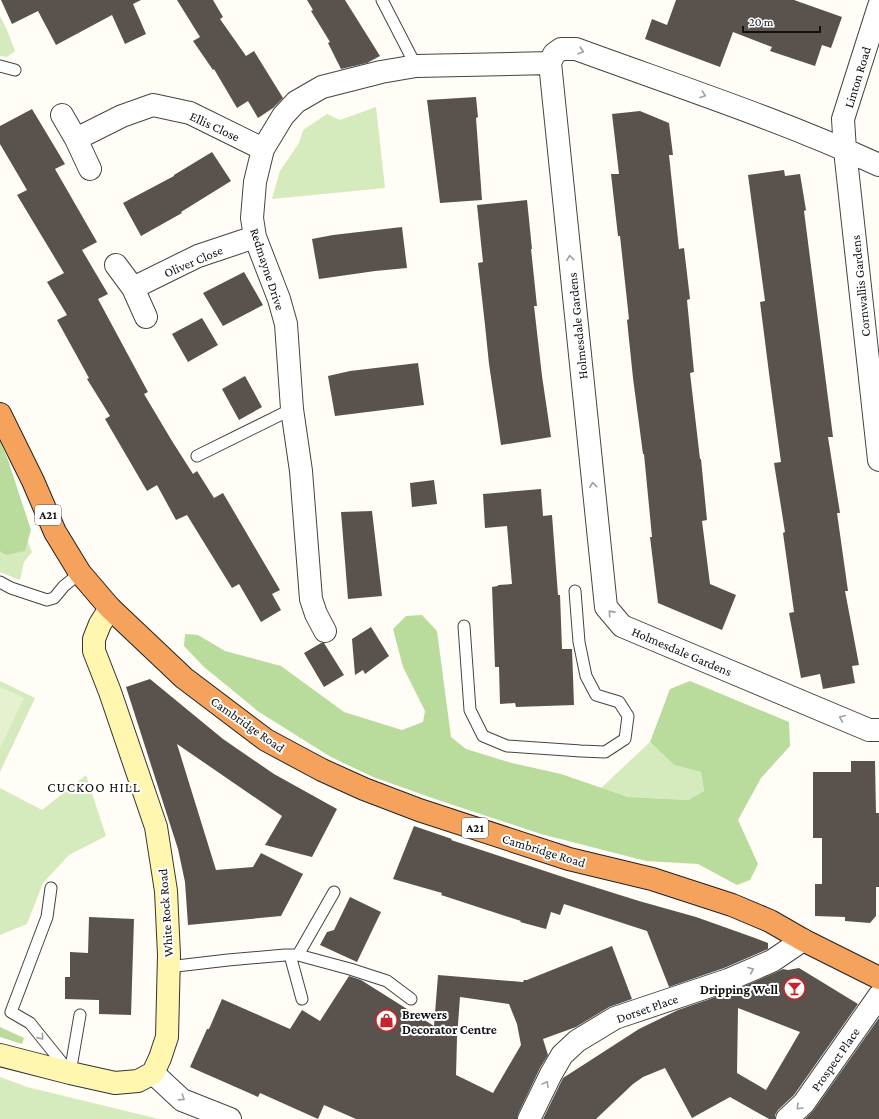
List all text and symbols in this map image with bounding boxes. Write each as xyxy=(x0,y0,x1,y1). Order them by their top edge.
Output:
scale bar xyxy=(743,8,820,34)
text: 20 m xyxy=(749,15,774,29)
street label: Linton Road xyxy=(841,45,874,110)
one-way arrow xyxy=(577,46,584,55)
one-way arrow xyxy=(700,91,707,99)
street label: Ellis Close xyxy=(188,108,242,145)
street label: Redmayne Drive xyxy=(247,226,288,312)
street label: Cornwallis Gardens xyxy=(848,234,873,338)
street label: Oliver Close xyxy=(161,242,225,281)
one-way arrow xyxy=(566,255,575,261)
street label: Holmesdale Gardens xyxy=(564,272,591,380)
one-way arrow xyxy=(589,482,598,488)
road number: A21 xyxy=(35,505,61,525)
one-way arrow xyxy=(608,610,615,617)
street label: Holmesdale Gardens xyxy=(629,624,734,679)
street label: Cambridge Road xyxy=(208,694,288,755)
one-way arrow xyxy=(839,715,846,723)
district label: CUCKOO HILL xyxy=(47,779,141,795)
road number: A21 xyxy=(462,818,488,838)
street label: Cambridge Road xyxy=(500,831,587,870)
street label: White Rock Road xyxy=(155,868,176,958)
one-way arrow xyxy=(747,967,754,975)
bar icon: Dripping Well xyxy=(781,976,807,1002)
place label: Dripping Well xyxy=(700,982,778,997)
street label: Dorset Place xyxy=(614,991,680,1026)
place label: Brewers Decorator Centre xyxy=(402,1007,497,1037)
shop icon: Brewers Decorator Centre xyxy=(373,1008,399,1034)
street label: Prospect Place xyxy=(808,1024,863,1094)
one-way arrow xyxy=(36,1032,43,1039)
one-way arrow xyxy=(541,1081,549,1088)
one-way arrow xyxy=(177,1093,184,1100)
one-way arrow xyxy=(796,1102,804,1110)

